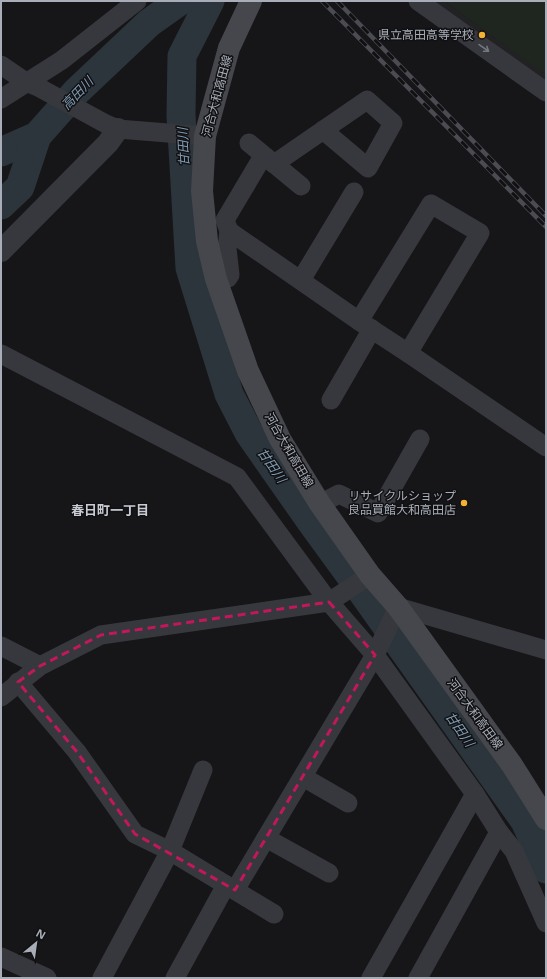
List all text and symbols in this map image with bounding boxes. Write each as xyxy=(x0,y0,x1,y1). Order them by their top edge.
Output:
place label: 県立高田高等学校 xyxy=(378,26,474,43)
marker: 県立高田高等学校 xyxy=(477,30,487,40)
one-way arrow xyxy=(478,44,489,52)
street label: 河合大和高田線 xyxy=(197,53,236,139)
water label: 高田川 xyxy=(57,71,98,113)
water label: 甘田川 xyxy=(173,125,193,167)
street label: 河合大和高田線 xyxy=(261,409,318,490)
water label: 甘田川 xyxy=(253,444,292,488)
place label: リサイクルショップ 良品買館大和高田店 xyxy=(348,487,456,518)
marker: リサイクルショップ 良品買館大和高田店 xyxy=(459,498,469,508)
district label: 春日町一丁目 xyxy=(71,501,149,519)
street label: 河合大和高田線 xyxy=(444,675,507,753)
water label: 甘田川 xyxy=(441,708,480,752)
north arrow xyxy=(16,923,56,963)
text: N xyxy=(34,925,49,943)

